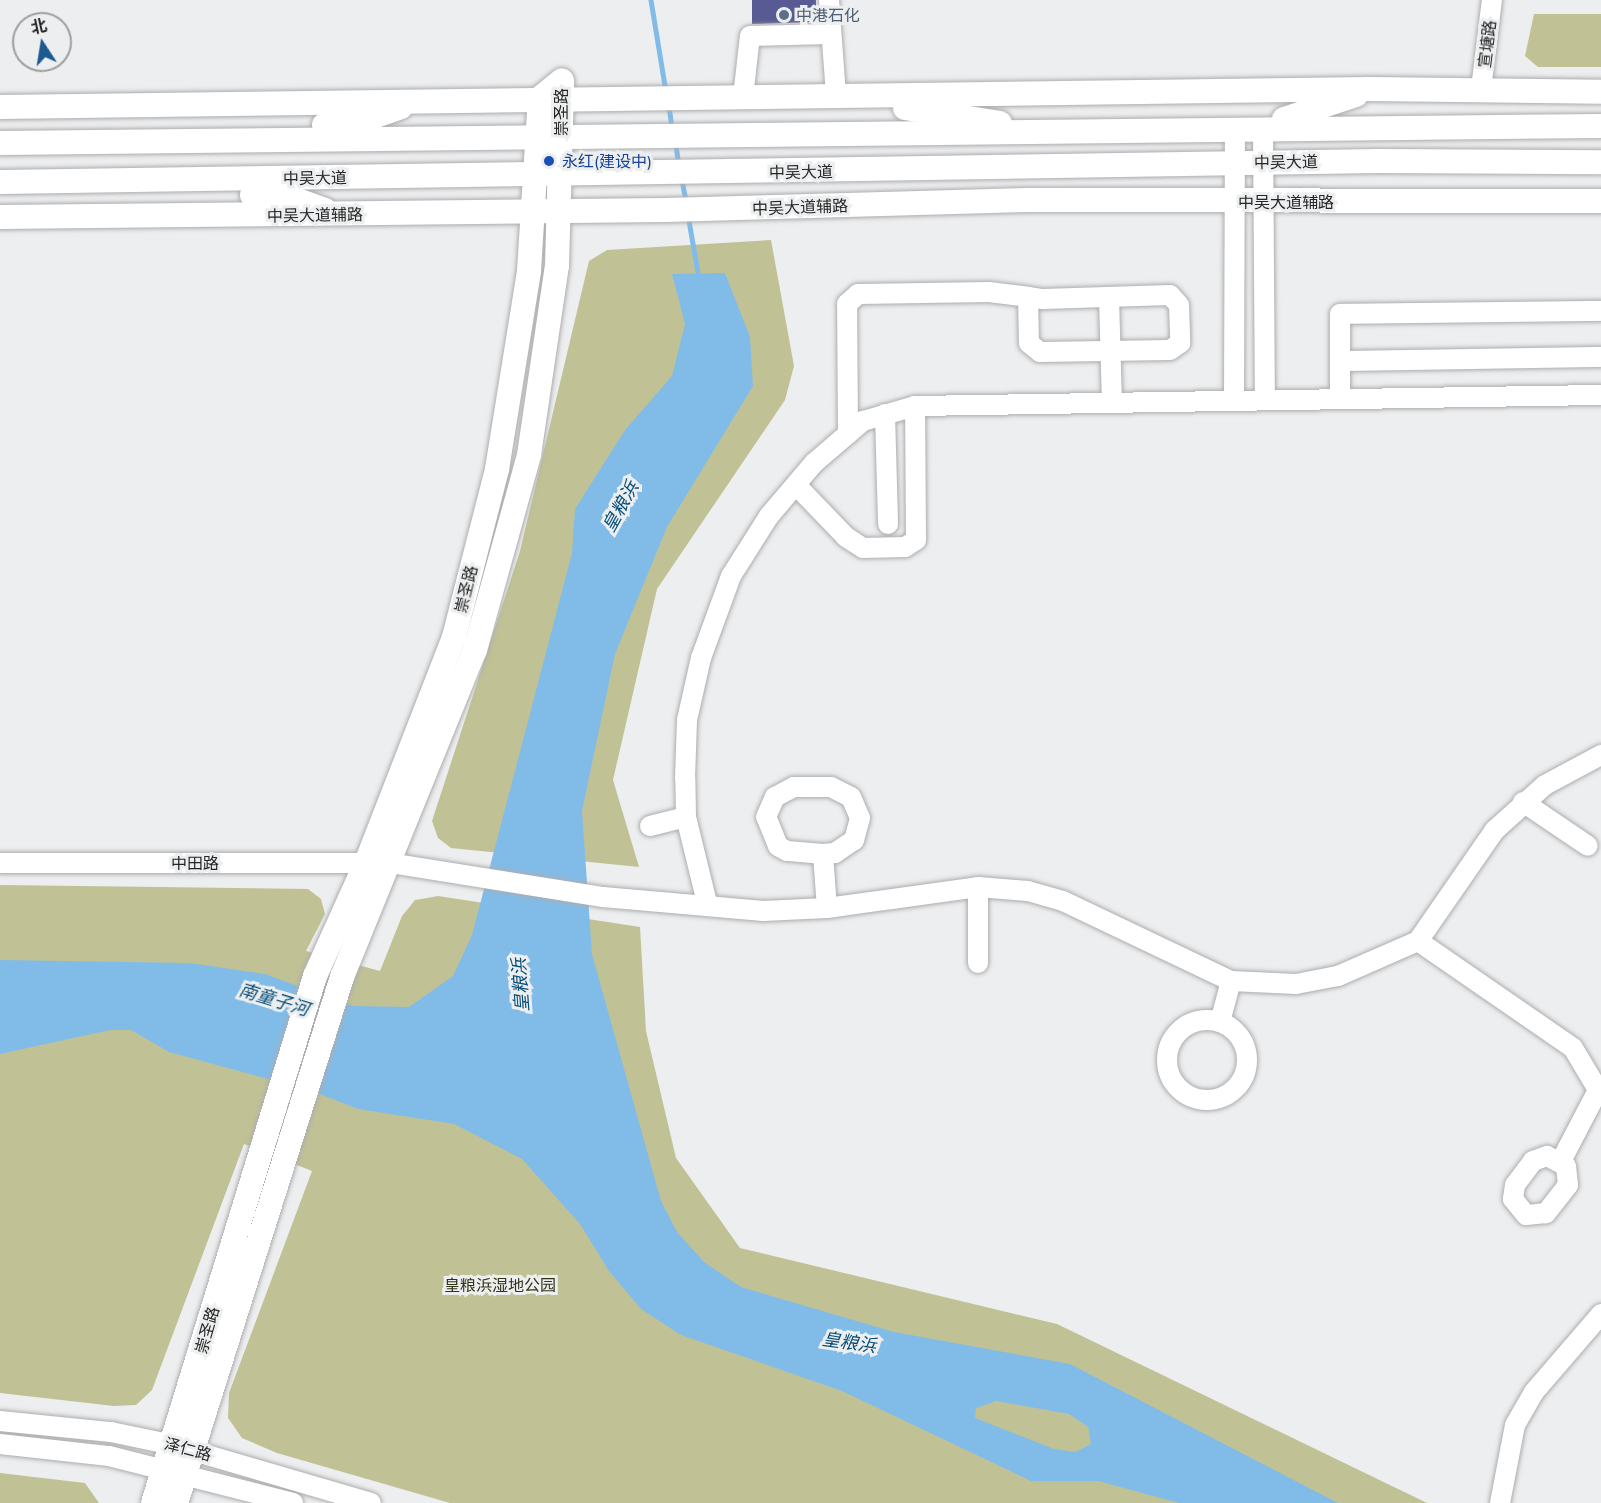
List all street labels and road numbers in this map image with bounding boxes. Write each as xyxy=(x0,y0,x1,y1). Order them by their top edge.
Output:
street label: 宣塘路 xyxy=(1475,19,1499,69)
street label: 崇圣路 xyxy=(551,88,571,136)
street label: 中吴大道 xyxy=(1254,152,1318,172)
street label: 中吴大道 xyxy=(769,162,833,182)
street label: 中吴大道 xyxy=(283,168,347,188)
street label: 中吴大道辅路 xyxy=(1238,192,1334,212)
street label: 中吴大道辅路 xyxy=(752,196,848,218)
street label: 中吴大道辅路 xyxy=(267,205,363,225)
street label: 崇圣路 xyxy=(451,563,481,615)
street label: 中田路 xyxy=(171,853,219,873)
street label: 崇圣路 xyxy=(191,1304,223,1356)
street label: 泽仁路 xyxy=(162,1434,214,1464)

